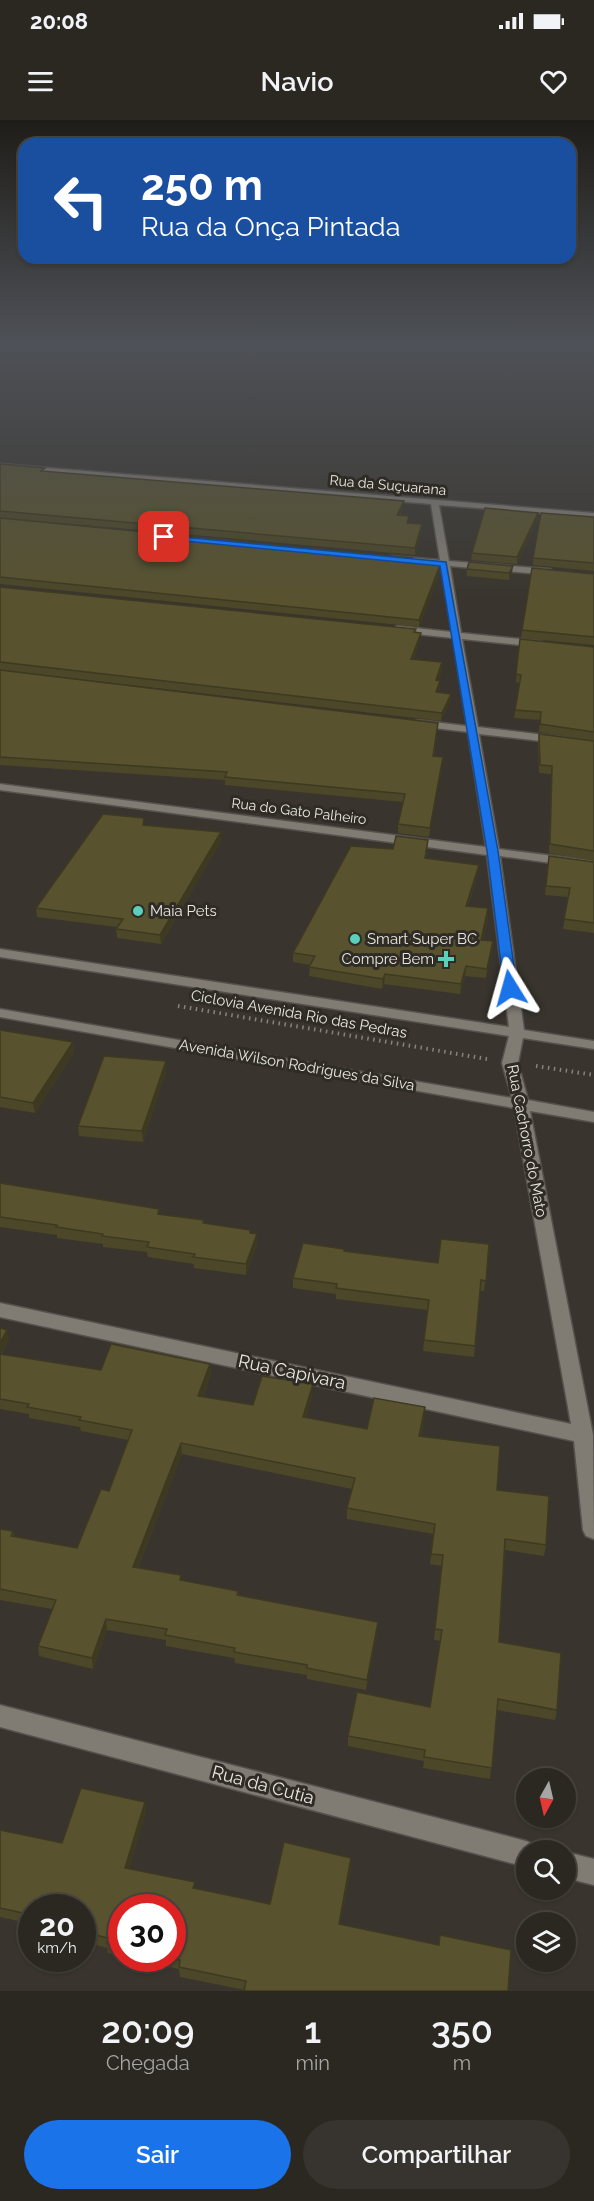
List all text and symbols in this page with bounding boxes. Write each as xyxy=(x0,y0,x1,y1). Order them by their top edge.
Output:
text: 20:08 xyxy=(30,8,88,34)
icon: menu xyxy=(24,65,57,98)
icon: heart xyxy=(537,65,570,98)
text: Navio xyxy=(261,66,333,97)
text: 250 m xyxy=(141,161,263,210)
icon: left xyxy=(42,162,120,240)
text: Rua da Onça Pintada xyxy=(141,211,400,242)
street label: Rua da Suçuarana xyxy=(329,472,447,498)
pin xyxy=(138,511,189,562)
icon: arrive xyxy=(147,520,180,553)
street label: Rua do Gato Palheiro xyxy=(231,795,367,827)
place label: Maia Pets xyxy=(150,902,217,920)
marker: Maia Pets xyxy=(131,904,145,918)
place label: Smart Super BC xyxy=(367,930,477,948)
marker: Smart Super BC xyxy=(348,932,362,946)
place label: Compre Bem xyxy=(342,950,434,968)
marker: Compre Bem xyxy=(439,952,453,966)
position arrow xyxy=(478,956,542,1020)
street label: Ciclovia Avenida Rio das Pedras xyxy=(190,986,408,1042)
street label: Avenida Wilson Rodrigues da Silva xyxy=(178,1035,416,1095)
street label: Rua Cachorro do Mato xyxy=(503,1063,551,1219)
street label: Rua Capivara xyxy=(237,1350,348,1393)
street label: Rua da Cutia xyxy=(210,1761,317,1808)
north arrow xyxy=(516,1768,576,1828)
map controls xyxy=(516,1768,576,1972)
button: search xyxy=(516,1840,576,1900)
speed limit sign: 30 xyxy=(108,1894,186,1972)
text: 20 xyxy=(39,1908,75,1943)
button: layers xyxy=(516,1912,576,1972)
text: km/h xyxy=(37,1939,77,1957)
text: 20:09 xyxy=(101,2009,194,2051)
text: 1 xyxy=(304,2009,321,2051)
text: 350 xyxy=(431,2009,493,2051)
text: Chegada xyxy=(106,2051,190,2075)
text: min xyxy=(296,2051,330,2075)
text: m xyxy=(453,2051,471,2075)
button: Sair xyxy=(24,2120,291,2189)
button: Compartilhar xyxy=(303,2120,570,2189)

